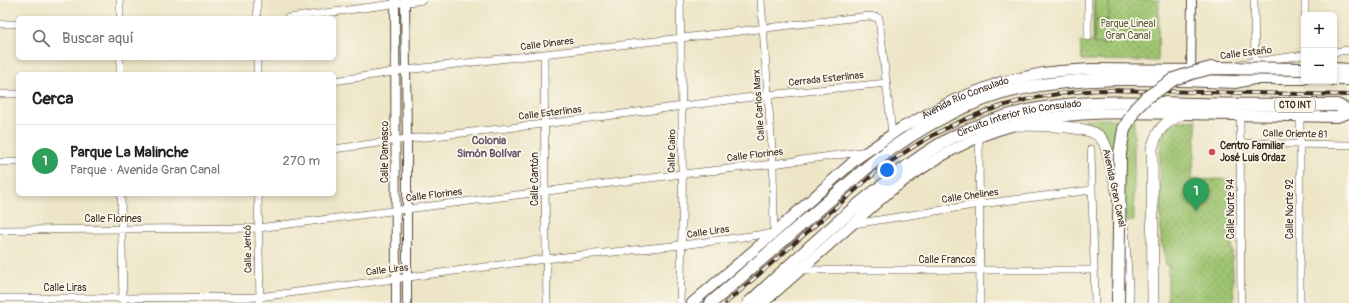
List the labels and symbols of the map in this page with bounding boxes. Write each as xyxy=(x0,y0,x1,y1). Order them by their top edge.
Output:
park label: Parque Lineal Gran Canal xyxy=(1100,18,1156,42)
street label: Calle Dinares xyxy=(520,35,575,53)
street label: Calle Estaño xyxy=(1219,44,1273,62)
street label: Calle Carlos Marx xyxy=(751,69,767,141)
street label: Cerrada Esterlinas xyxy=(788,69,865,89)
street label: Avenida Río Consulado xyxy=(920,74,1010,122)
street label: Circuito Interior Río Consulado xyxy=(955,98,1082,140)
road number: CTO INT xyxy=(1275,98,1315,112)
street label: Calle Esterlinas xyxy=(518,103,583,123)
street label: Calle Damasco xyxy=(379,120,391,183)
street label: Calle Oriente 81 xyxy=(1263,127,1328,141)
street label: Calle Cairo xyxy=(666,128,678,173)
district label: Colonia Simón Bolívar xyxy=(457,134,522,160)
place label: Centro Familiar José Luis Ordaz xyxy=(1220,140,1286,164)
street label: Calle Florines xyxy=(726,146,784,164)
marker: Centro Familiar José Luis Ordaz xyxy=(1207,147,1217,157)
street label: Avenida Gran Canal xyxy=(1100,148,1128,228)
street label: Calle Cantón xyxy=(529,152,541,206)
your location xyxy=(877,160,897,180)
pin: 1 xyxy=(1183,178,1209,211)
street label: Calle Norte 92 xyxy=(1284,178,1296,239)
street label: Calle Norte 94 xyxy=(1225,179,1237,239)
street label: Calle Florines xyxy=(405,186,463,204)
street label: Calle Chelines xyxy=(941,186,1000,206)
street label: Calle Florines xyxy=(85,213,142,225)
street label: Calle Liras xyxy=(686,223,731,241)
street label: Calle Jericó xyxy=(242,224,254,273)
street label: Calle Francos xyxy=(918,254,976,266)
street label: Calle Liras xyxy=(365,261,409,279)
street label: Calle Liras xyxy=(44,282,87,294)

